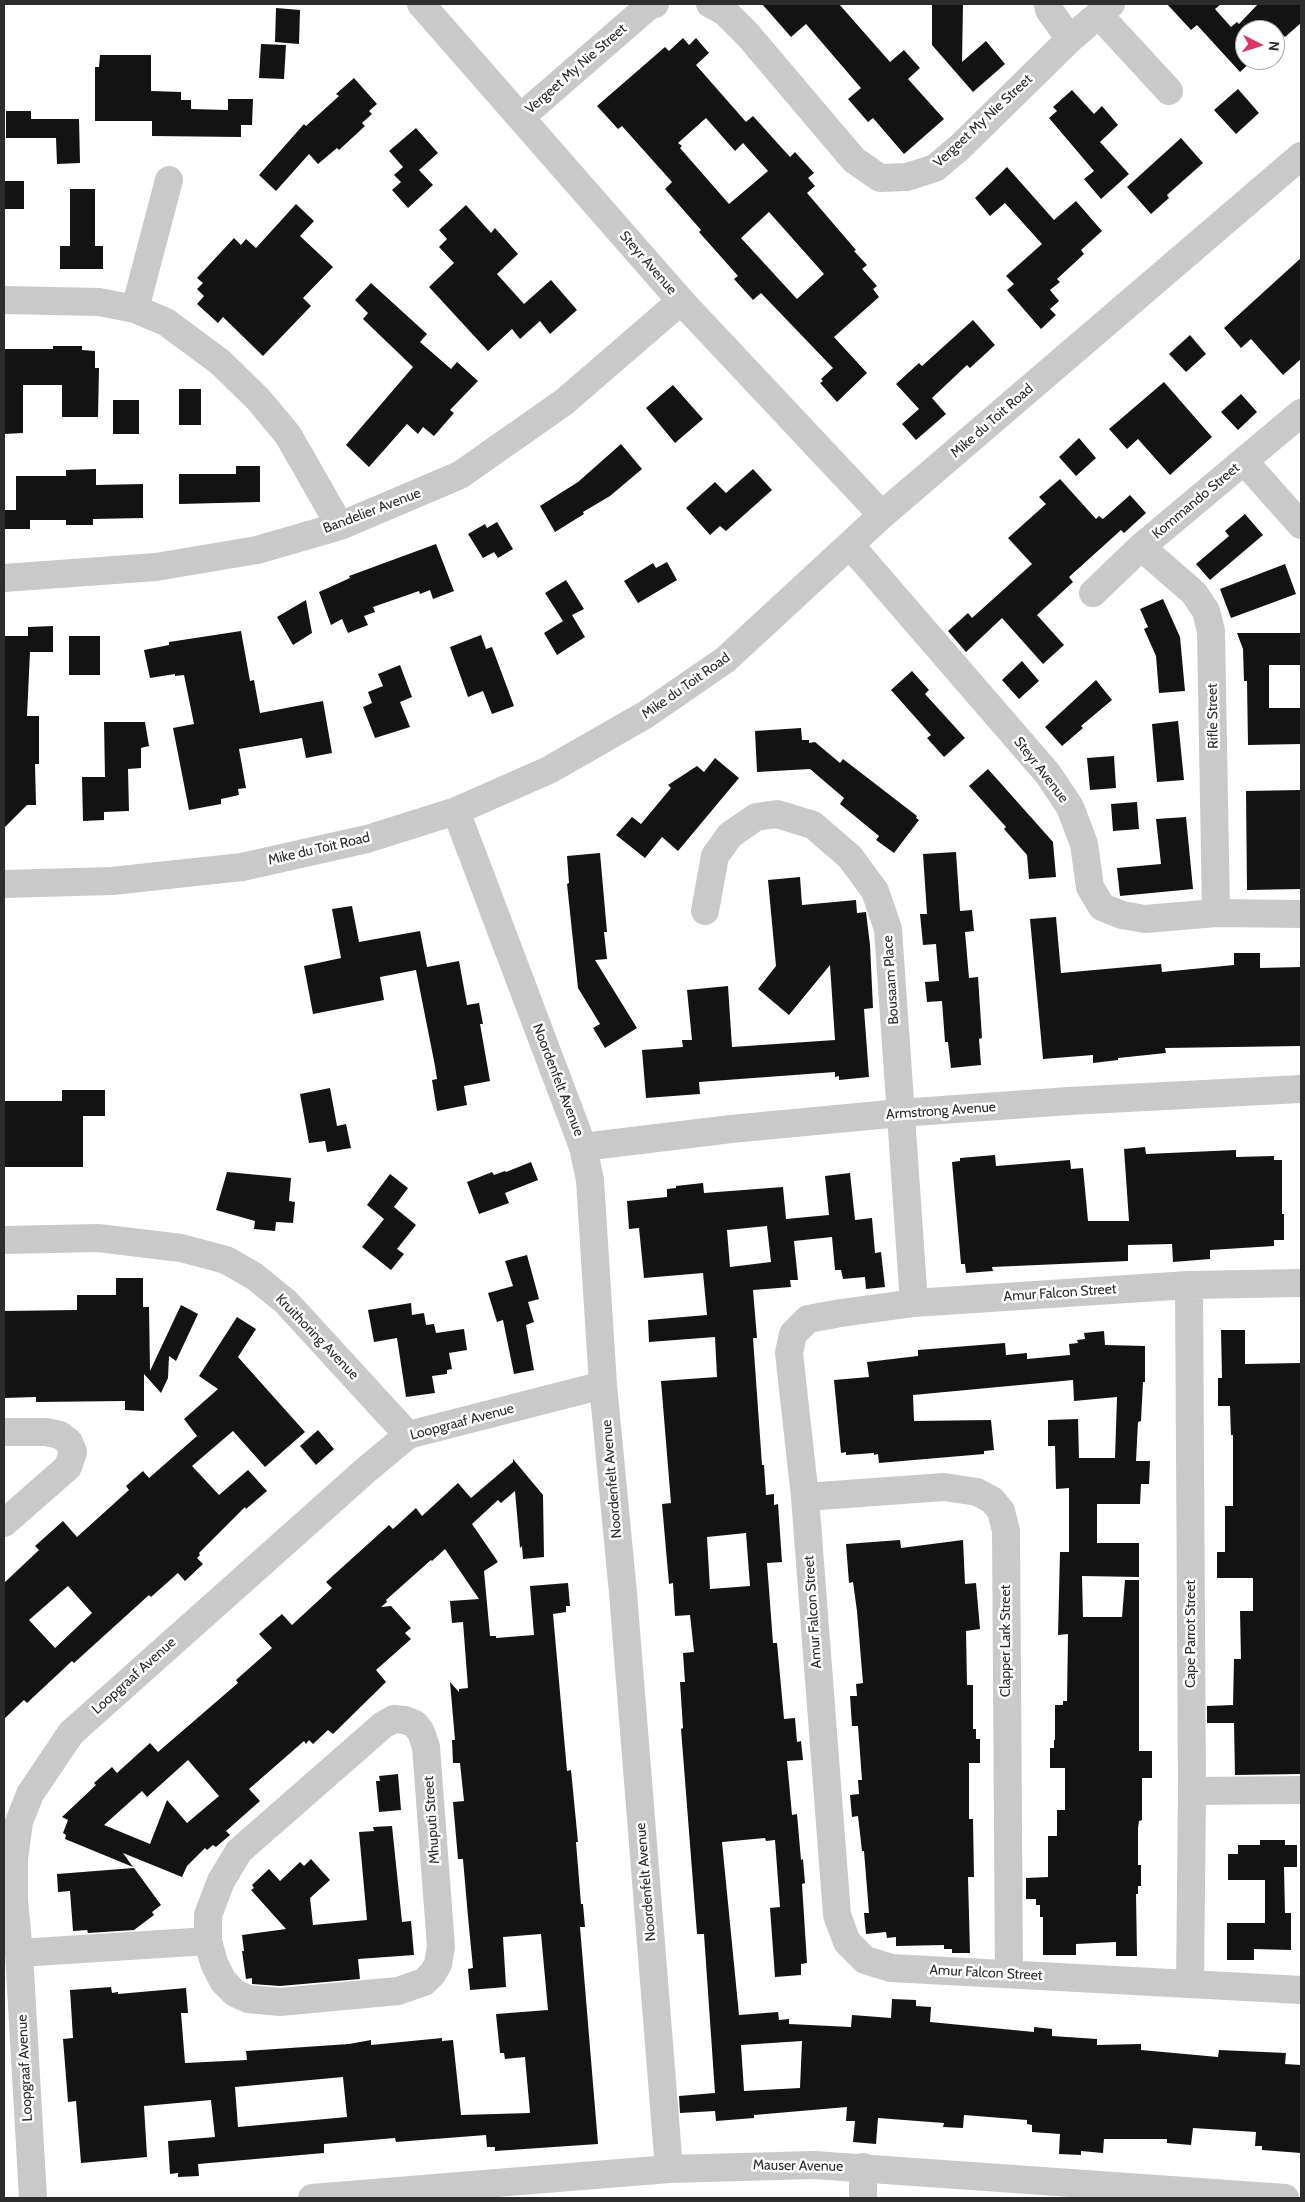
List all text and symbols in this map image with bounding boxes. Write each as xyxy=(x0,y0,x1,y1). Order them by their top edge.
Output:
street label: Vergeet My Nie Street xyxy=(522,20,630,118)
north arrow xyxy=(1235,20,1285,70)
text: N xyxy=(1265,41,1283,52)
street label: Vergeet My Nie Street xyxy=(930,71,1036,171)
street label: Steyr Avenue xyxy=(616,228,680,298)
street label: Mike du Toit Road xyxy=(947,381,1037,461)
street label: Kommando Street xyxy=(1149,460,1243,542)
street label: Bandelier Avenue xyxy=(321,485,423,537)
street label: Mike du Toit Road xyxy=(639,649,733,723)
street label: Rifle Street xyxy=(1204,683,1222,749)
street label: Steyr Avenue xyxy=(1010,734,1072,806)
street label: Mike du Toit Road xyxy=(266,829,372,869)
street label: Bousaam Place xyxy=(880,935,902,1025)
street label: Noordenfelt Avenue xyxy=(529,1021,587,1139)
street label: Armstrong Avenue xyxy=(885,1099,997,1123)
street label: Amur Falcon Street xyxy=(1003,1281,1117,1305)
street label: Kruithoring Avenue xyxy=(272,1291,362,1383)
street label: Loopgraaf Avenue xyxy=(408,1400,516,1444)
street label: Noordenfelt Avenue xyxy=(598,1419,626,1539)
street label: Amur Falcon Street xyxy=(801,1555,825,1669)
street label: Cape Parrot Street xyxy=(1183,1580,1199,1688)
street label: Clapper Lark Street xyxy=(998,1585,1014,1697)
street label: Loopgraaf Avenue xyxy=(89,1634,179,1718)
street label: Mhuputi Street xyxy=(421,1775,443,1865)
street label: Noordenfelt Avenue xyxy=(632,1822,660,1942)
street label: Amur Falcon Street xyxy=(929,1962,1043,1984)
street label: Loopgraaf Avenue xyxy=(14,2014,36,2122)
street label: Mauser Avenue xyxy=(753,2157,843,2175)

